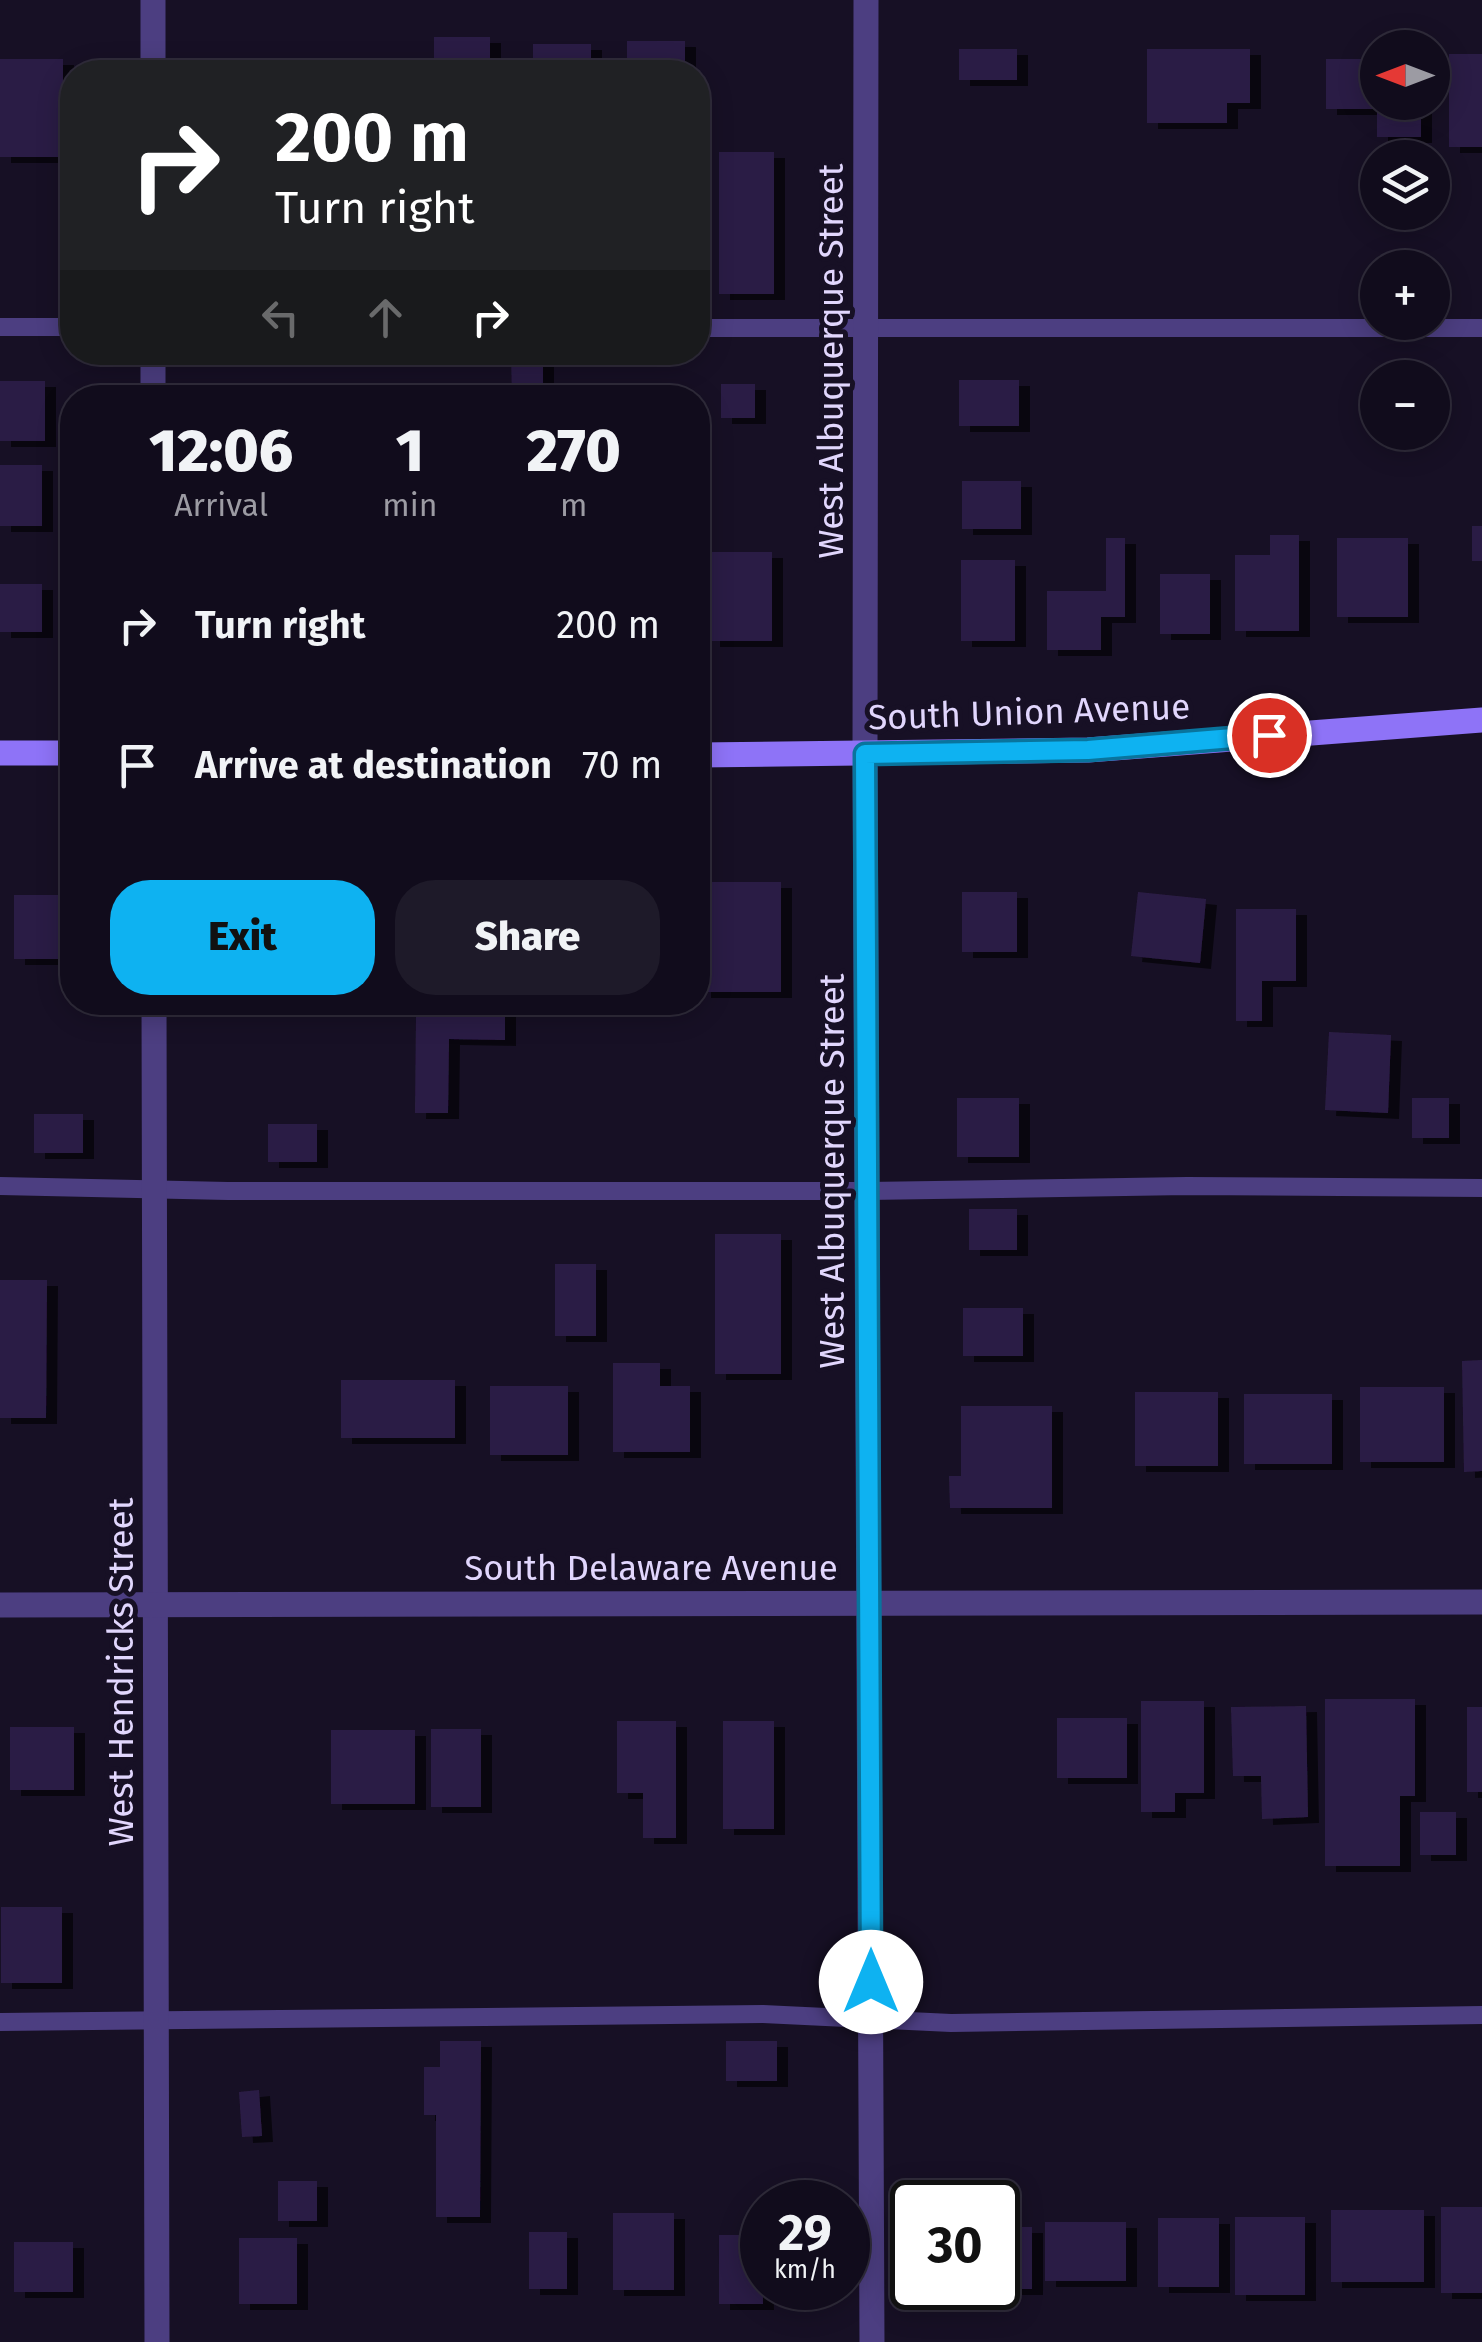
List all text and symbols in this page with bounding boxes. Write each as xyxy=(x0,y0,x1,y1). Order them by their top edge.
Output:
north arrow xyxy=(1360,30,1450,120)
map controls xyxy=(1360,30,1450,450)
text: 200 m xyxy=(275,96,469,180)
icon: right xyxy=(110,100,240,230)
button: layers xyxy=(1360,140,1450,230)
street label: West Albuquerque Street xyxy=(810,163,852,558)
text: Turn right xyxy=(275,181,474,235)
button: + xyxy=(1360,250,1450,340)
icon: left xyxy=(253,290,308,345)
icon: ahead xyxy=(358,290,413,345)
icon: right xyxy=(463,290,518,345)
button: − xyxy=(1360,360,1450,450)
text: 12:06 xyxy=(149,415,293,487)
text: 1 xyxy=(396,415,424,487)
text: 270 xyxy=(527,415,621,487)
text: Arrival xyxy=(174,486,268,524)
text: min xyxy=(382,486,438,524)
text: m xyxy=(560,486,587,524)
icon: right xyxy=(110,598,165,653)
text: Turn right xyxy=(195,602,365,648)
text: 200 m xyxy=(556,602,660,648)
street label: South Union Avenue xyxy=(867,685,1191,739)
pin xyxy=(1227,693,1312,778)
icon: arrive xyxy=(1242,708,1297,763)
icon: arrive xyxy=(110,738,165,793)
text: Arrive at destination xyxy=(195,742,552,788)
text: 70 m xyxy=(582,742,662,788)
button: Exit xyxy=(110,880,375,995)
button: Share xyxy=(395,880,660,995)
street label: West Albuquerque Street xyxy=(811,973,853,1368)
street label: West Hendricks Street xyxy=(100,1497,142,1846)
street label: South Delaware Avenue xyxy=(464,1547,838,1589)
position arrow xyxy=(819,1930,923,2034)
speed limit sign: 30 xyxy=(890,2180,1020,2310)
text: 29 xyxy=(778,2203,832,2263)
text: km/h xyxy=(774,2255,836,2285)

